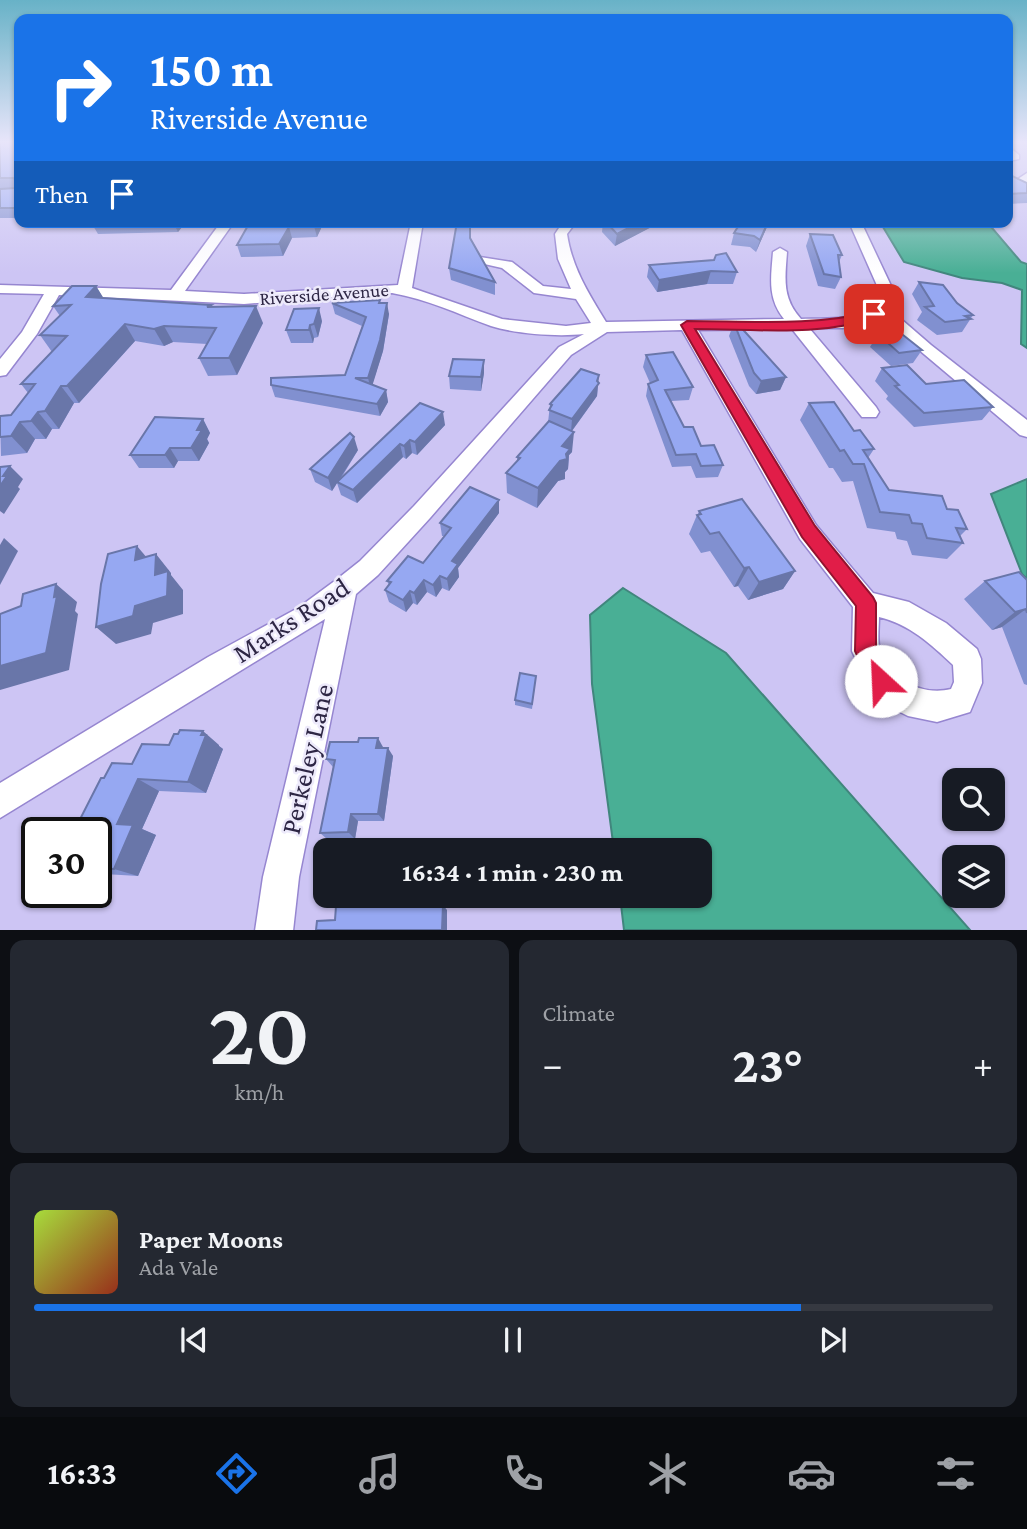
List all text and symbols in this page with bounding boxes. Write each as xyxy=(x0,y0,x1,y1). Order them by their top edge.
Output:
icon: right xyxy=(35,42,126,133)
text: 150 m xyxy=(150,42,273,97)
text: Riverside Avenue xyxy=(150,100,368,136)
icon: arrive xyxy=(103,175,141,213)
text: Then xyxy=(35,180,89,209)
street label: Riverside Avenue xyxy=(259,279,389,309)
pin xyxy=(844,284,904,344)
icon: arrive xyxy=(855,295,893,333)
street label: Marks Road xyxy=(227,571,355,669)
position arrow xyxy=(844,644,918,718)
street label: Perkeley Lane xyxy=(275,681,339,837)
map controls xyxy=(942,768,1005,908)
button: search xyxy=(942,768,1005,831)
speed limit sign: 30 xyxy=(21,817,112,908)
button: layers xyxy=(942,845,1005,908)
text: 16:34 · 1 min · 230 m xyxy=(402,858,623,887)
text: 20 xyxy=(208,982,310,1084)
text: Climate xyxy=(543,1000,615,1026)
text: 23° xyxy=(732,1035,803,1093)
text: − xyxy=(543,1043,563,1085)
text: + xyxy=(973,1043,993,1085)
text: km/h xyxy=(234,1079,284,1105)
text: Paper Moons xyxy=(139,1225,283,1254)
text: Ada Vale xyxy=(139,1254,218,1280)
icon: previous xyxy=(175,1321,213,1359)
icon: pause xyxy=(494,1321,532,1359)
icon: next xyxy=(814,1321,852,1359)
icon: directions xyxy=(212,1449,261,1498)
icon: music xyxy=(355,1449,404,1498)
icon: phone xyxy=(499,1449,548,1498)
icon: climate xyxy=(643,1449,692,1498)
icon: car xyxy=(787,1449,836,1498)
icon: filters xyxy=(931,1449,980,1498)
text: 16:33 xyxy=(47,1455,117,1491)

